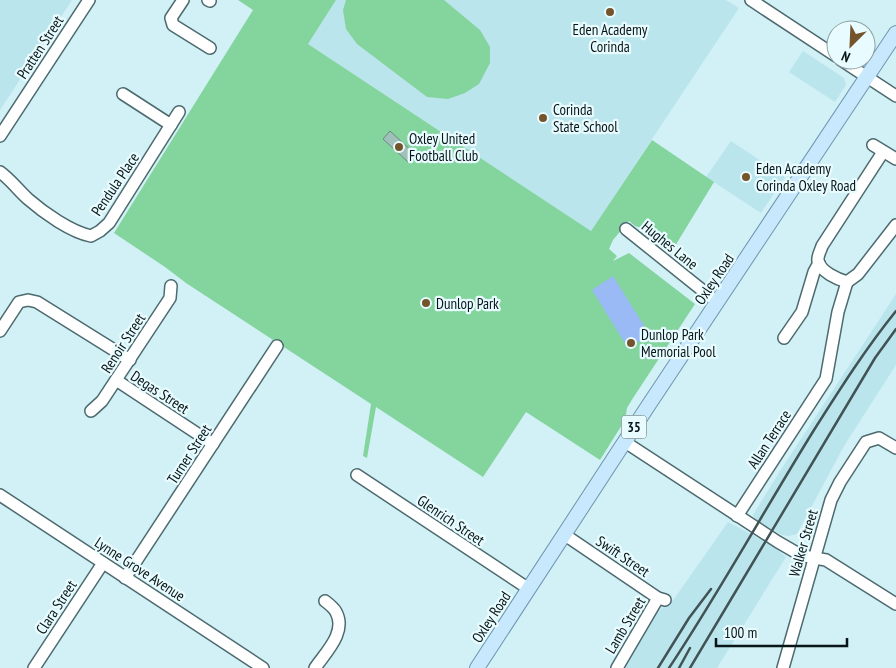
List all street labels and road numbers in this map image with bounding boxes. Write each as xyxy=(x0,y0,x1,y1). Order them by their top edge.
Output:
street label: Pratten Street xyxy=(13,12,67,82)
street label: Pendula Place xyxy=(87,149,143,219)
street label: Hughes Lane xyxy=(638,217,702,273)
street label: Oxley Road xyxy=(690,250,738,308)
street label: Renoir Street xyxy=(97,310,149,376)
street label: Degas Street xyxy=(127,366,193,418)
street label: Allan Terrace xyxy=(743,406,795,472)
road number: 35 xyxy=(622,416,646,438)
street label: Turner Street xyxy=(163,421,215,487)
street label: Glenrich Street xyxy=(414,491,488,549)
street label: Walker Street xyxy=(784,507,822,579)
street label: Swift Street xyxy=(593,531,653,581)
street label: Lynne Grove Avenue xyxy=(91,533,189,605)
street label: Clara Street xyxy=(31,576,81,638)
street label: Oxley Road xyxy=(467,588,515,646)
street label: Lamb Street xyxy=(601,593,649,657)

